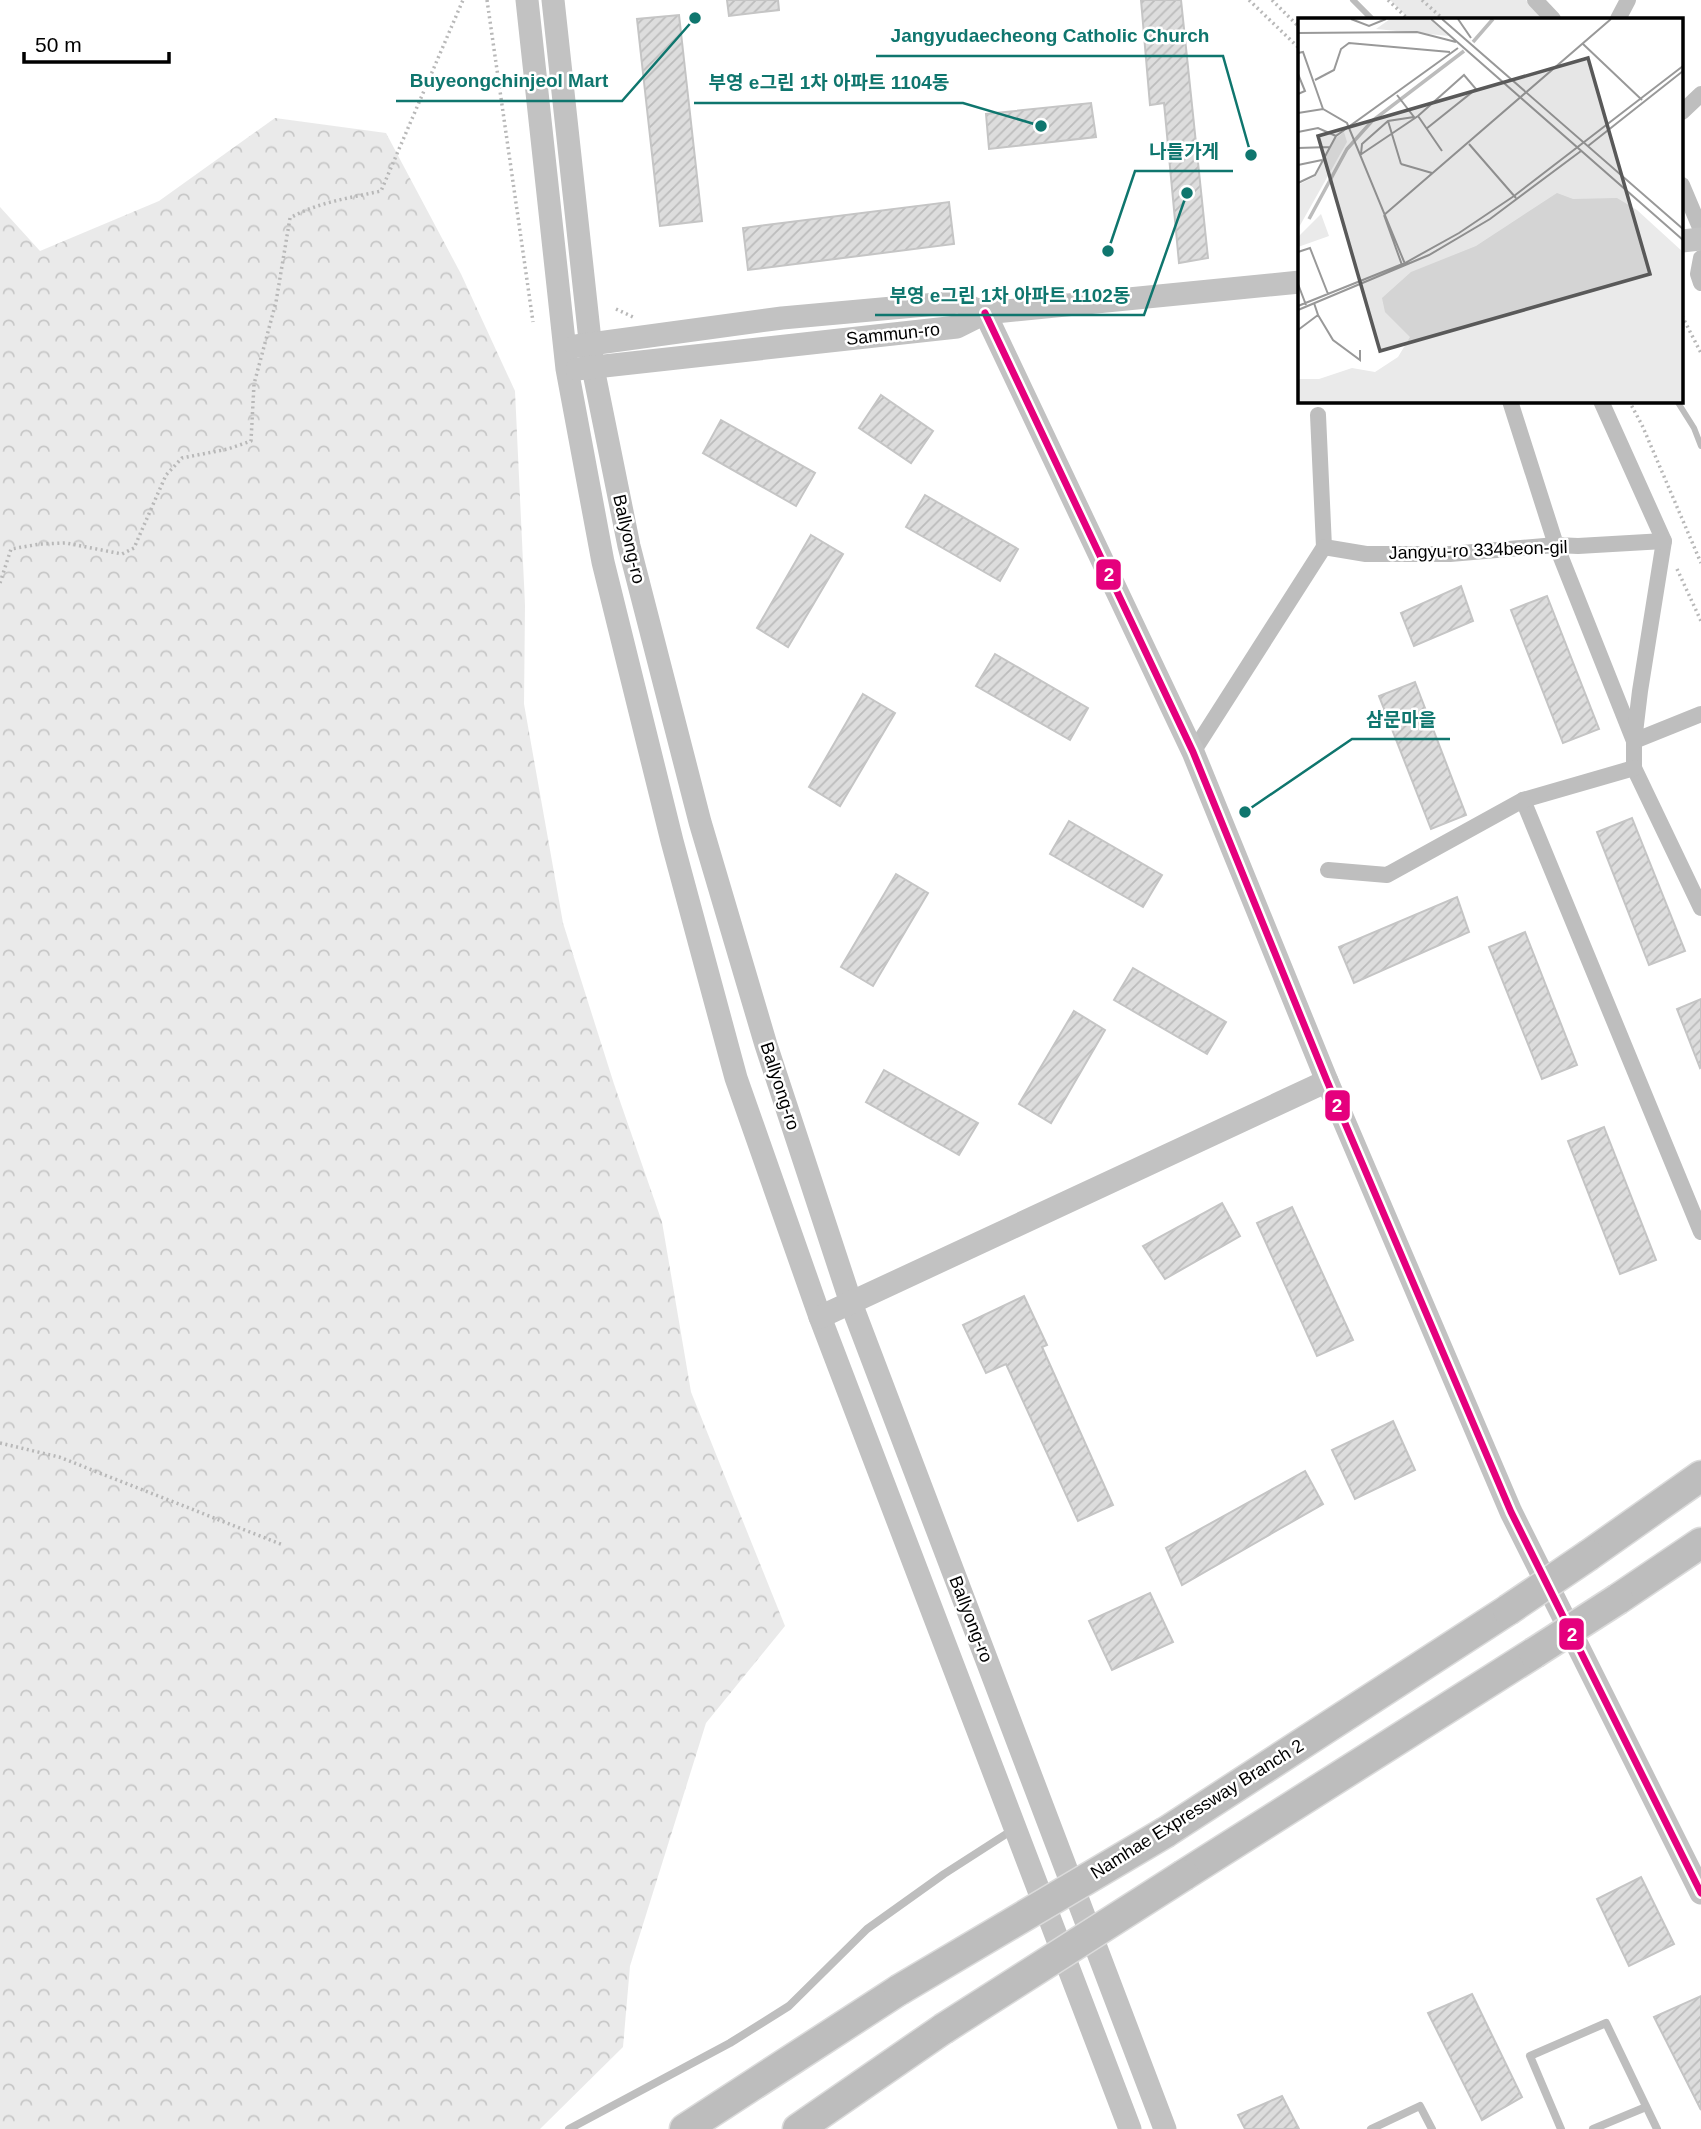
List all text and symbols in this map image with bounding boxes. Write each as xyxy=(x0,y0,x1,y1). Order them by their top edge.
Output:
callout: Jangyudaecheong Catholic Church xyxy=(876,16,1223,56)
inset map xyxy=(1298,18,1684,402)
scale bar xyxy=(24,21,170,65)
text: Jangyudaecheong Catholic Church xyxy=(891,25,1209,46)
text: 50 m xyxy=(35,33,82,56)
callout: Buyeongchinjeol Mart xyxy=(396,61,622,101)
callout: 부영 e그린 1차 아파트 1104동 xyxy=(694,63,963,103)
text: Buyeongchinjeol Mart xyxy=(410,70,609,91)
text: 부영 e그린 1차 아파트 1104동 xyxy=(709,72,949,93)
callout: 나들가게 xyxy=(1135,131,1233,171)
text: 나들가게 xyxy=(1149,141,1219,162)
callout: 부영 e그린 1차 아파트 1102동 xyxy=(875,275,1144,315)
text: 부영 e그린 1차 아파트 1102동 xyxy=(890,285,1130,306)
street label: Sammun-ro xyxy=(845,319,941,349)
street label: Ballyong-ro xyxy=(609,492,649,586)
street label: Jangyu-ro 334beon-gil xyxy=(1388,537,1568,563)
line badge: 2 xyxy=(1095,558,1122,591)
text: 2 xyxy=(1104,564,1114,585)
callout: 삼문마을 xyxy=(1352,699,1450,739)
text: 삼문마을 xyxy=(1366,709,1436,730)
street label: Ballyong-ro xyxy=(756,1040,804,1132)
line badge: 2 xyxy=(1324,1089,1351,1122)
text: 2 xyxy=(1332,1095,1342,1116)
street label: Ballyong-ro xyxy=(945,1573,997,1665)
line badge: 2 xyxy=(1558,1617,1585,1651)
text: 2 xyxy=(1567,1624,1577,1645)
street label: Namhae Expressway Branch 2 xyxy=(1087,1735,1307,1883)

